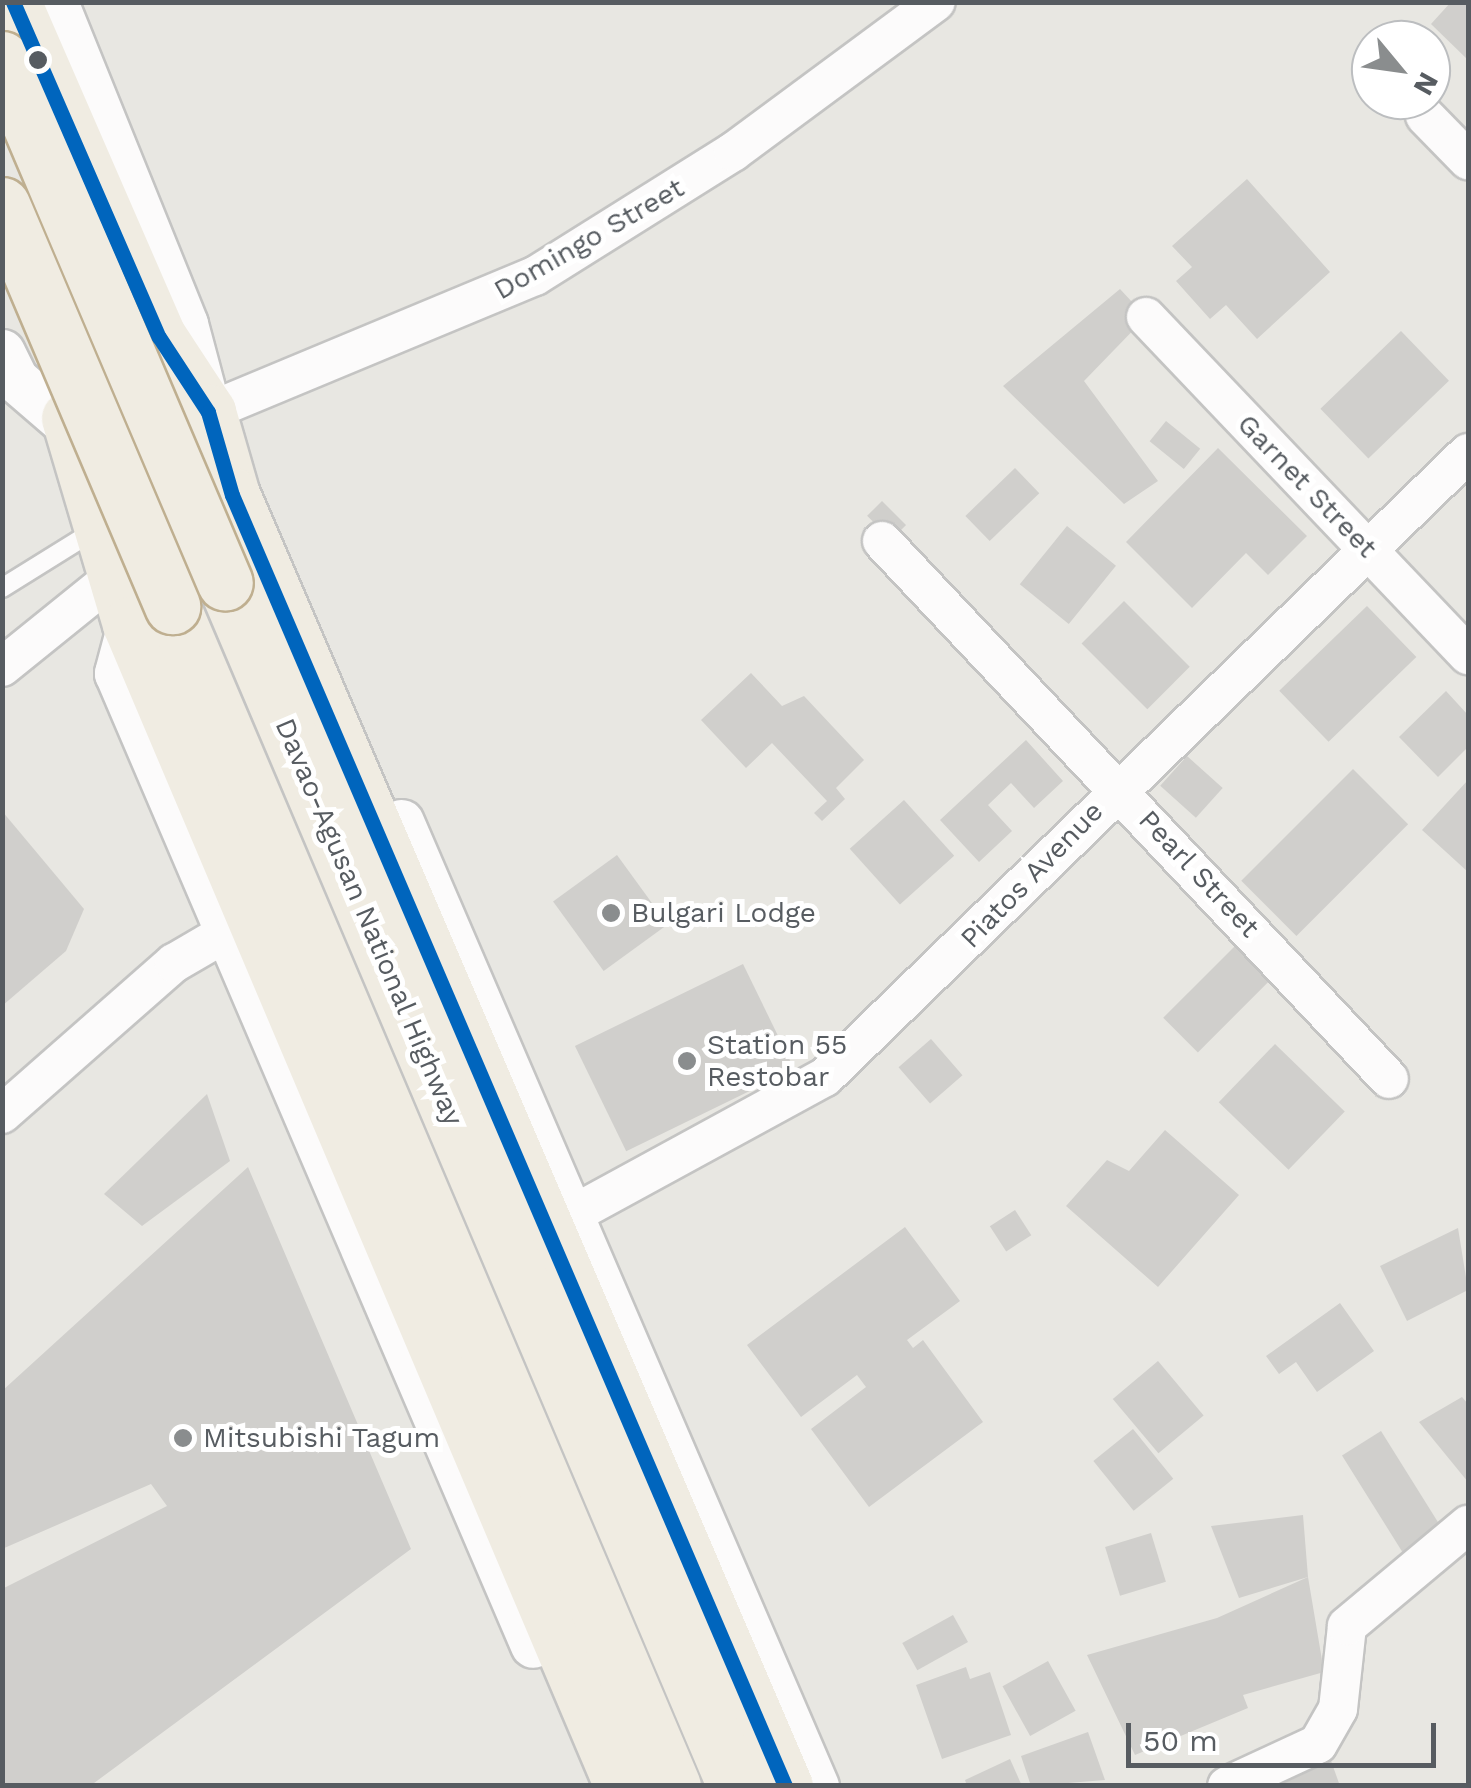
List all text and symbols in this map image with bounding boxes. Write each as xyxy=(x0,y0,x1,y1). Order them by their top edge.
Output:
north arrow xyxy=(1351,20,1451,120)
unlabelled marker xyxy=(28,50,48,70)
text: N xyxy=(1406,67,1445,101)
street label: Domingo Street xyxy=(488,171,690,307)
street label: Garnet Street xyxy=(1230,407,1384,565)
street label: Davao-Agusan National Highway xyxy=(268,713,470,1131)
street label: Piatos Avenue xyxy=(953,794,1111,956)
street label: Pearl Street xyxy=(1131,803,1267,945)
place label: Bulgari Lodge xyxy=(631,896,816,930)
marker: Bulgari Lodge xyxy=(600,902,622,924)
place label: Station 55 Restobar xyxy=(707,1028,847,1094)
marker: Station 55 Restobar xyxy=(676,1050,698,1072)
place label: Mitsubishi Tagum xyxy=(203,1421,441,1455)
marker: Mitsubishi Tagum xyxy=(172,1427,194,1449)
scale bar xyxy=(1131,1703,1441,1765)
text: 50 m xyxy=(1143,1723,1218,1758)

